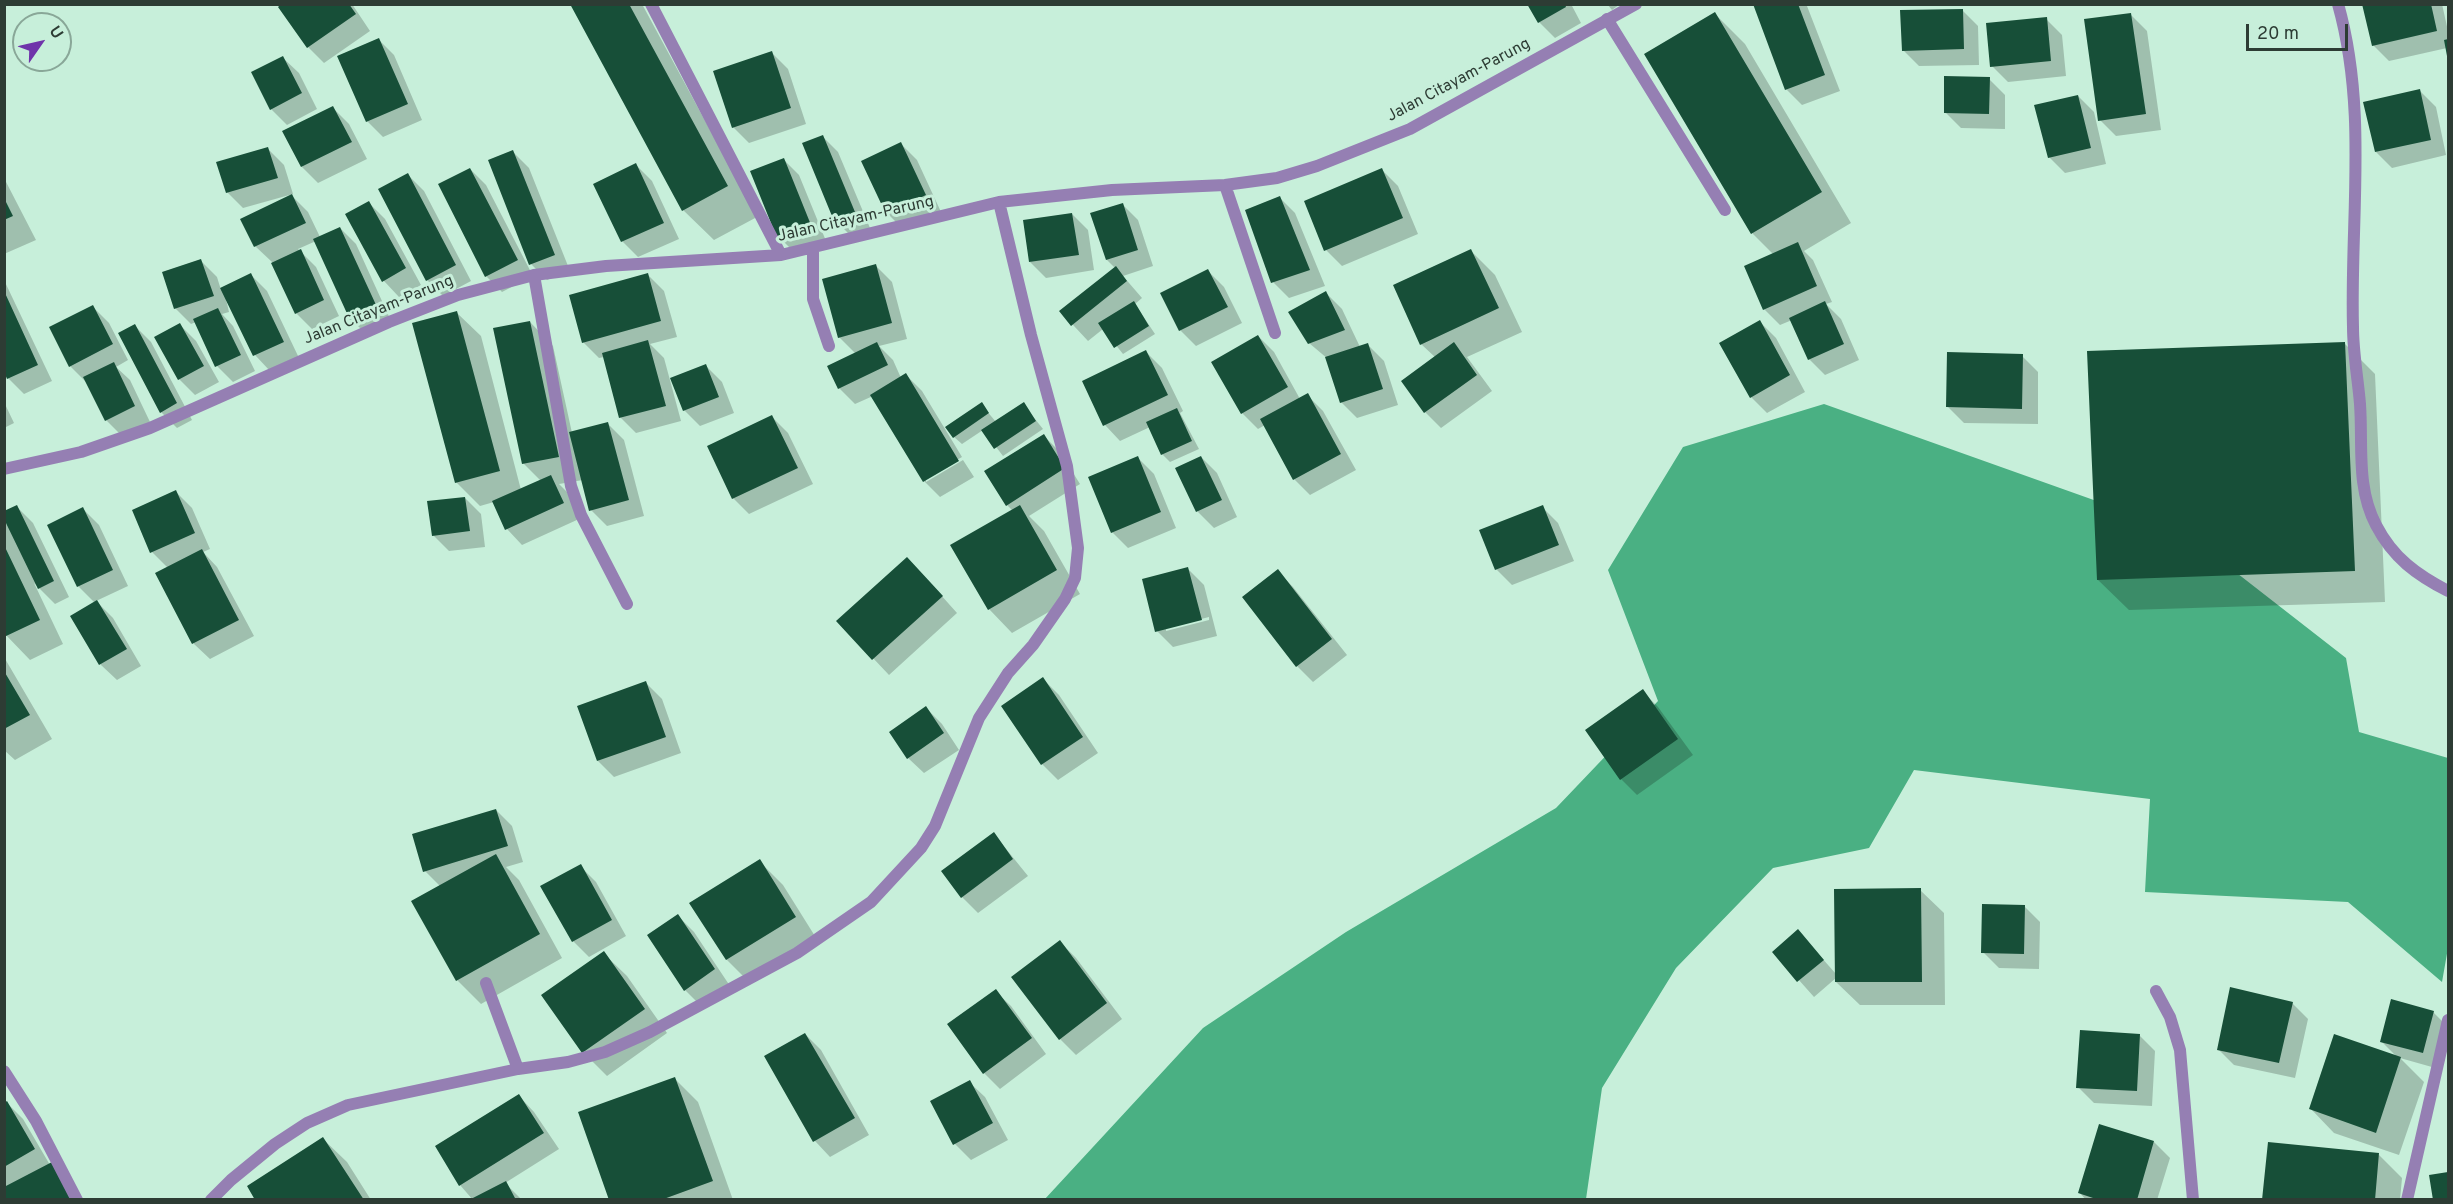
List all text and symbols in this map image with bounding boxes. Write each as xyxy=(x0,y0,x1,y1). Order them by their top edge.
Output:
north arrow xyxy=(12,12,72,72)
scale bar xyxy=(2249,12,2351,50)
text: U xyxy=(44,23,67,43)
text: 20 m xyxy=(2257,23,2299,46)
street label: Jalan Citayam-Parung xyxy=(1384,35,1534,127)
street label: Jalan Citayam-Parung xyxy=(776,193,936,247)
street label: Jalan Citayam-Parung xyxy=(301,272,457,350)

